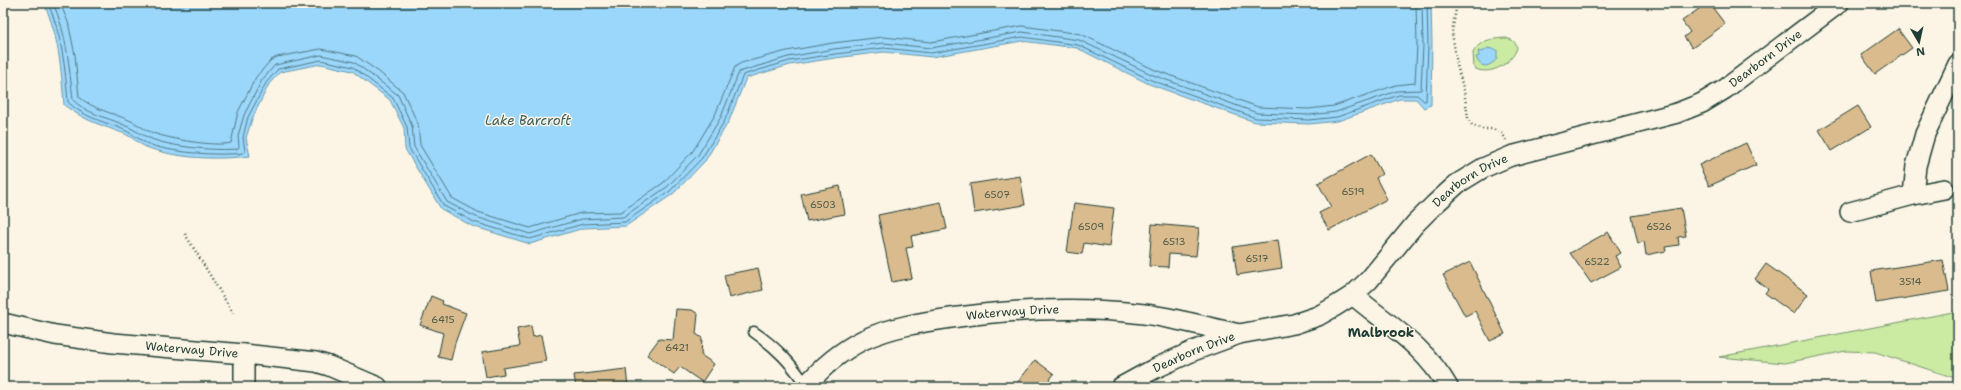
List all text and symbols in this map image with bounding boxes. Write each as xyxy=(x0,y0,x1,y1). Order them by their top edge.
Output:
north arrow xyxy=(1899,22,1939,62)
street label: Dearborn Drive xyxy=(1726,26,1805,91)
text: N xyxy=(1915,43,1926,60)
water label: Lake Barcroft xyxy=(485,112,571,129)
street label: Dearborn Drive xyxy=(1429,150,1510,211)
house number: 6519 xyxy=(1341,185,1365,198)
house number: 6507 xyxy=(984,188,1010,201)
house number: 6503 xyxy=(810,198,836,211)
house number: 6509 xyxy=(1078,220,1104,233)
house number: 6526 xyxy=(1646,220,1672,233)
house number: 6513 xyxy=(1163,235,1185,248)
house number: 6517 xyxy=(1246,252,1268,265)
house number: 6522 xyxy=(1584,255,1610,268)
house number: 3514 xyxy=(1898,275,1922,288)
street label: Waterway Drive xyxy=(965,301,1059,324)
house number: 6415 xyxy=(431,313,455,326)
district label: Malbrook xyxy=(1348,324,1414,341)
street label: Dearborn Drive xyxy=(1150,328,1237,376)
street label: Waterway Drive xyxy=(145,338,239,362)
house number: 6421 xyxy=(665,341,689,354)

